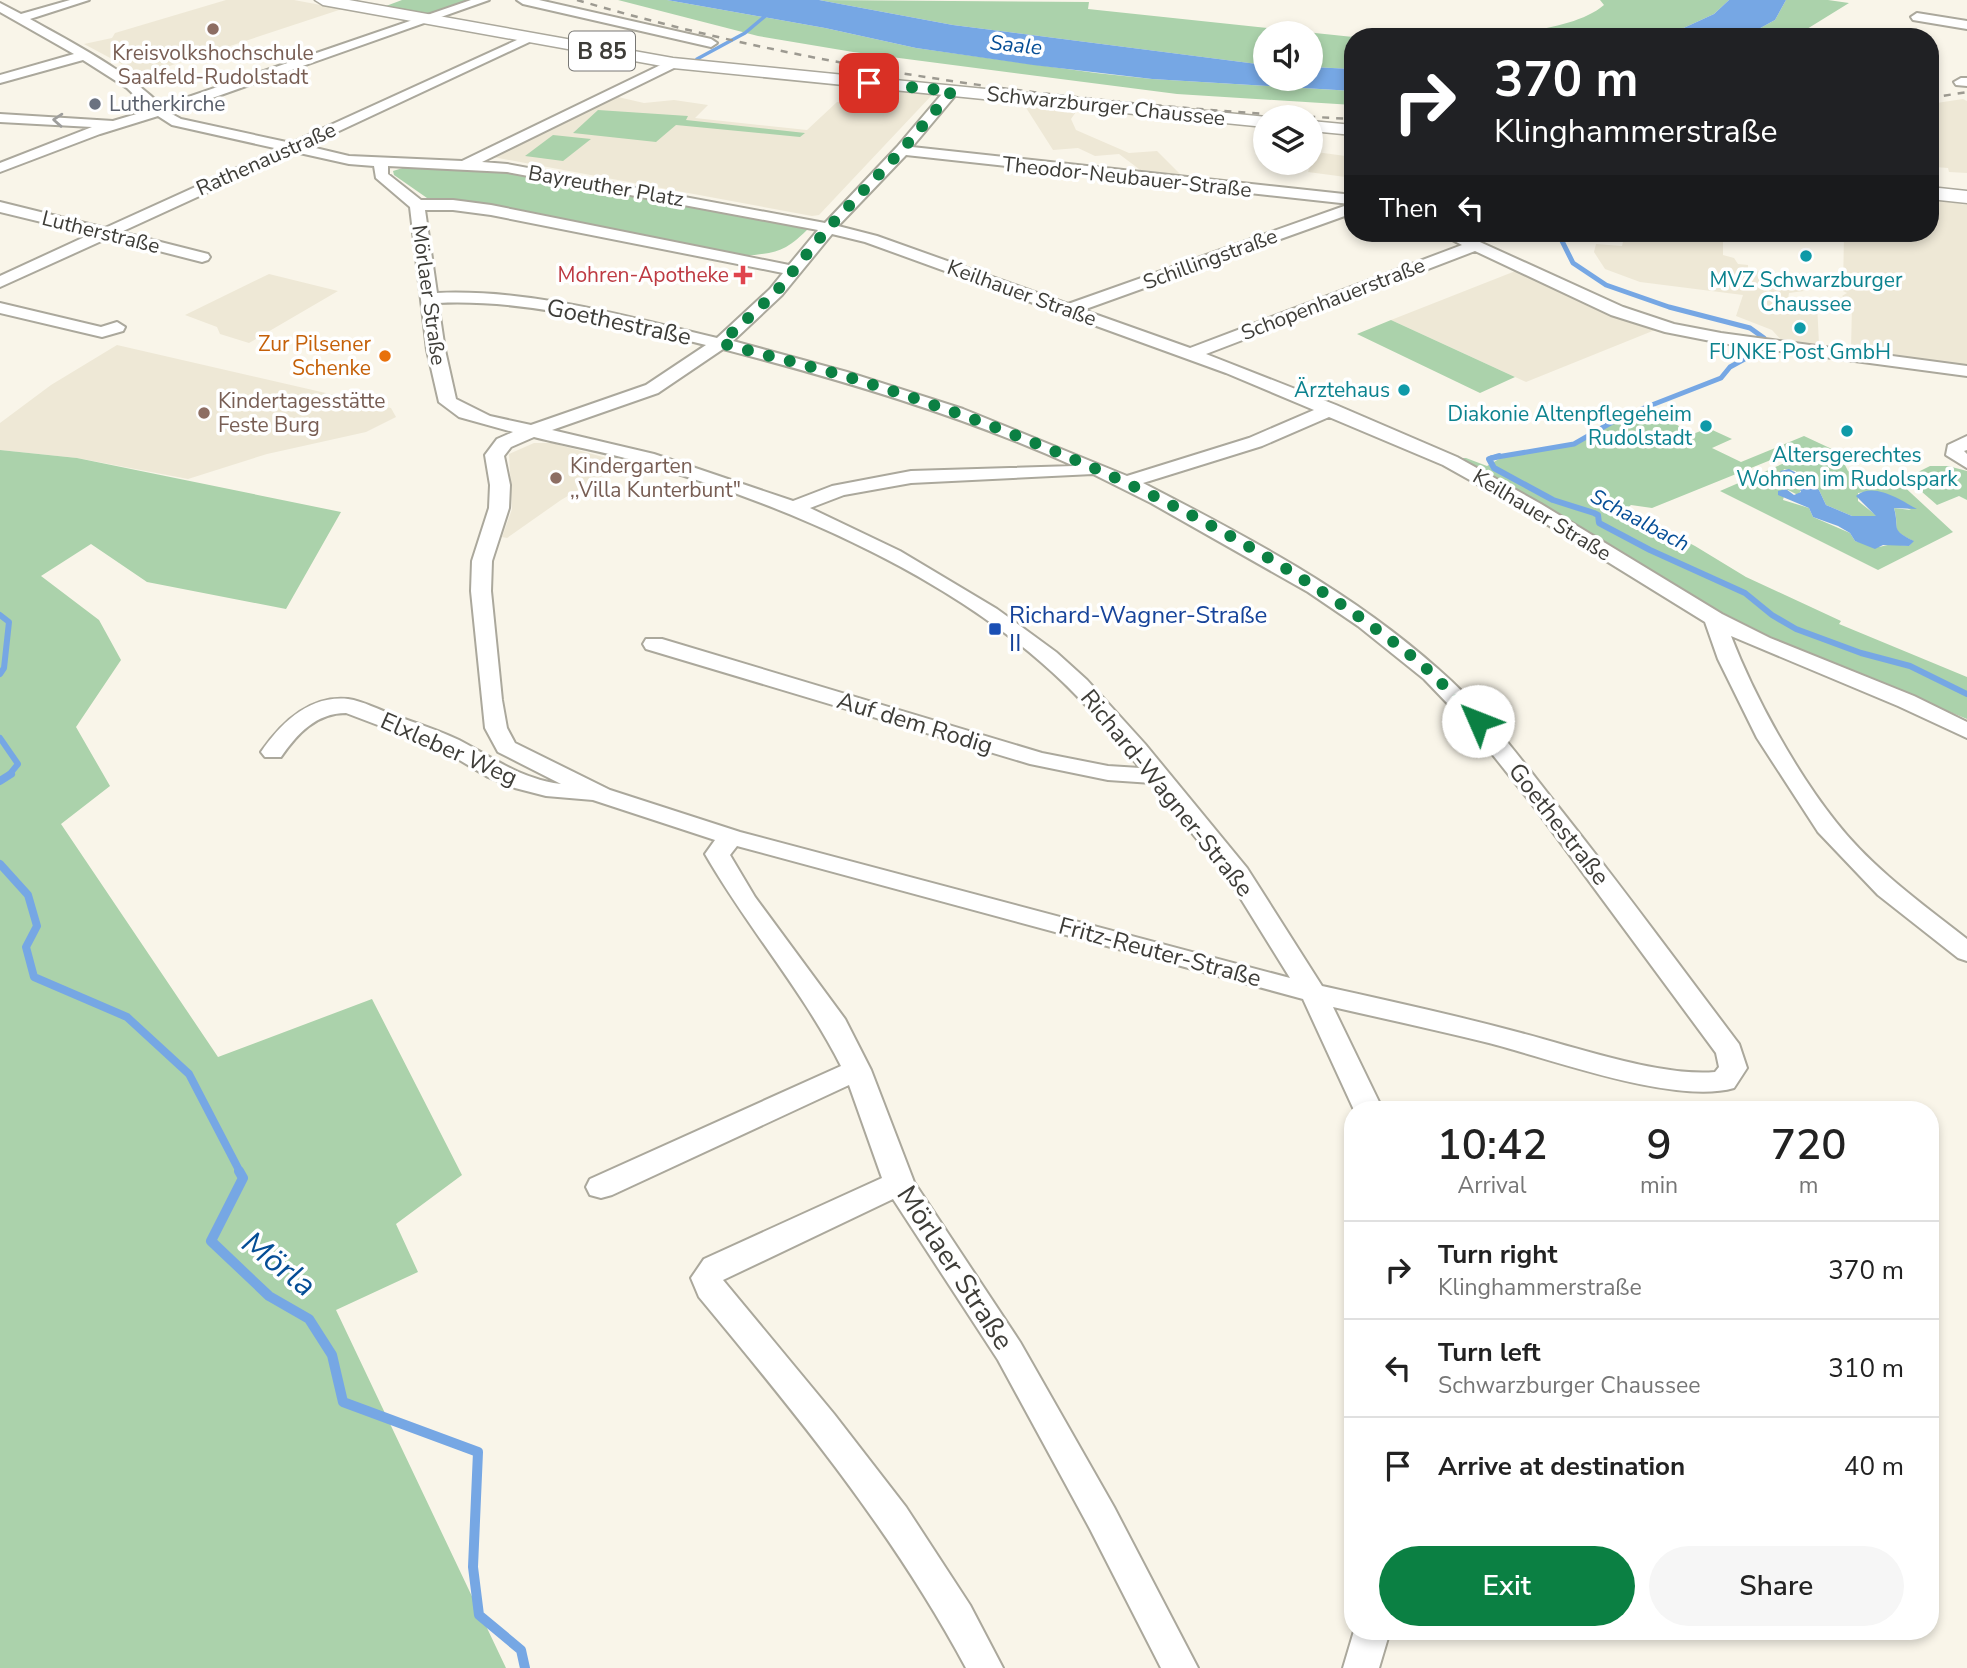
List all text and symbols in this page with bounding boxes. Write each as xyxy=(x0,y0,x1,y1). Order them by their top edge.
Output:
marker: Kreisvolkshochschule Saalfeld-Rudolstadt xyxy=(205,21,221,37)
map controls xyxy=(1253,21,1323,175)
button: sound xyxy=(1253,21,1323,91)
water label: Saale xyxy=(988,28,1044,62)
road number: B 85 xyxy=(569,32,635,70)
place label: Kreisvolkshochschule Saalfeld-Rudolstadt xyxy=(112,39,314,91)
text: 370 m xyxy=(1494,46,1638,113)
pin xyxy=(839,53,899,113)
icon: right xyxy=(1379,56,1470,147)
icon: arrive xyxy=(850,64,888,102)
street label: Schwarzburger Chaussee xyxy=(985,80,1227,132)
place label: Lutherkirche xyxy=(109,90,226,118)
marker: Lutherkirche xyxy=(87,96,103,112)
button: layers xyxy=(1253,105,1323,175)
text: Klinghammerstraße xyxy=(1494,110,1777,153)
one-way arrow xyxy=(52,113,63,128)
street label: Rathenaustraße xyxy=(192,116,340,202)
street label: Theodor-Neubauer-Straße xyxy=(1001,150,1253,204)
street label: Bayreuther Platz xyxy=(526,159,686,214)
icon: left xyxy=(1452,189,1490,227)
text: Then xyxy=(1379,191,1438,226)
street label: Lutherstraße xyxy=(39,204,163,260)
street label: Schillingstraße xyxy=(1139,222,1281,296)
street label: Mörlaer Straße xyxy=(405,223,453,367)
marker: MVZ Schwarzburger Chaussee xyxy=(1798,248,1814,264)
street label: Schopenhauerstraße xyxy=(1237,251,1429,347)
street label: Keilhauer Straße xyxy=(943,253,1101,333)
place label: Mohren-Apotheke xyxy=(557,261,729,289)
place label: MVZ Schwarzburger Chaussee xyxy=(1710,266,1903,318)
marker: Mohren-Apotheke xyxy=(735,267,751,283)
street label: Goethestraße xyxy=(544,291,694,353)
marker: FUNKE Post GmbH xyxy=(1792,320,1808,336)
place label: Zur Pilsener Schenke xyxy=(258,330,371,382)
place label: FUNKE Post GmbH xyxy=(1709,338,1891,366)
marker: Zur Pilsener Schenke xyxy=(377,348,393,364)
place label: Ärztehaus xyxy=(1294,376,1390,404)
marker: Ärztehaus xyxy=(1396,382,1412,398)
place label: Kindertagesstätte Feste Burg xyxy=(218,387,385,439)
place label: Diakonie Altenpflegeheim Rudolstadt xyxy=(1448,400,1693,452)
marker: Kindertagesstätte Feste Burg xyxy=(196,405,212,421)
marker: Diakonie Altenpflegeheim Rudolstadt xyxy=(1698,418,1714,434)
marker: Altersgerechtes Wohnen im Rudolspark xyxy=(1839,423,1855,439)
place label: Altersgerechtes Wohnen im Rudolspark xyxy=(1736,441,1958,493)
place label: Kindergarten ,,Villa Kunterbunt" xyxy=(570,452,741,504)
street label: Keilhauer Straße xyxy=(1468,463,1616,567)
marker: Kindergarten ,,Villa Kunterbunt" xyxy=(548,470,564,486)
water label: Schaalbach xyxy=(1586,482,1694,558)
place label: Richard-Wagner-Straße II xyxy=(1009,599,1267,659)
marker: Richard-Wagner-Straße II xyxy=(987,621,1003,637)
street label: Richard-Wagner-Straße xyxy=(1073,683,1261,903)
street label: Auf dem Rodig xyxy=(833,684,997,762)
position arrow xyxy=(1441,684,1515,758)
street label: Elxleber Weg xyxy=(375,705,523,793)
street label: Goethestraße xyxy=(1501,756,1617,892)
street label: Fritz-Reuter-Straße xyxy=(1055,910,1265,994)
text: 10:42 xyxy=(1437,1117,1547,1174)
text: 9 xyxy=(1646,1117,1672,1174)
text: 720 xyxy=(1771,1117,1846,1174)
text: Arrival xyxy=(1457,1170,1527,1201)
text: min xyxy=(1640,1170,1678,1201)
text: m xyxy=(1799,1170,1818,1201)
street label: Mörlaer Straße xyxy=(888,1179,1022,1357)
water label: Mörla xyxy=(233,1221,325,1307)
text: Turn right xyxy=(1438,1237,1557,1272)
icon: right xyxy=(1379,1251,1417,1289)
text: 370 m xyxy=(1828,1253,1904,1288)
text: Klinghammerstraße xyxy=(1438,1272,1642,1303)
text: Turn left xyxy=(1438,1335,1541,1370)
icon: left xyxy=(1379,1349,1417,1387)
text: 310 m xyxy=(1828,1351,1904,1386)
text: Schwarzburger Chaussee xyxy=(1438,1370,1700,1401)
icon: arrive xyxy=(1379,1447,1417,1485)
text: Arrive at destination xyxy=(1438,1449,1685,1484)
text: 40 m xyxy=(1844,1449,1904,1484)
button: Exit xyxy=(1379,1546,1635,1626)
button: Share xyxy=(1649,1546,1904,1626)

